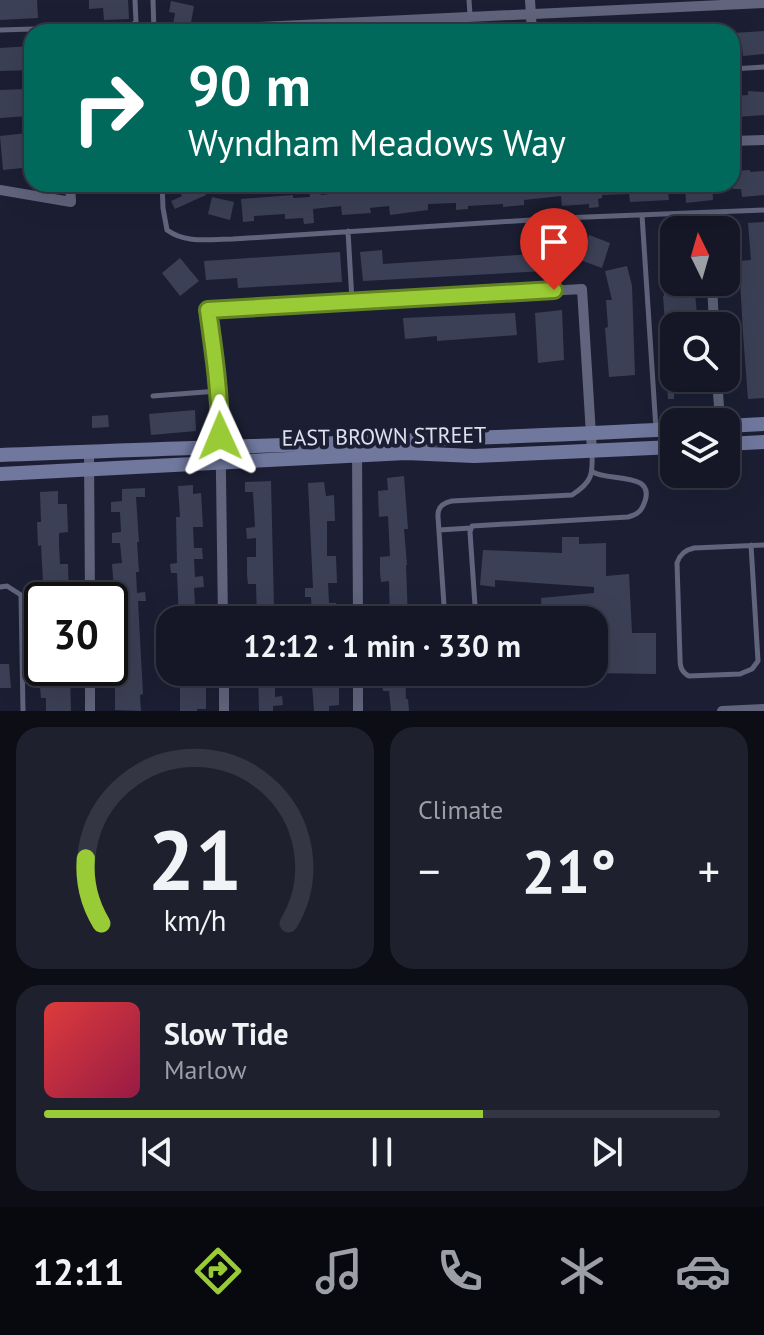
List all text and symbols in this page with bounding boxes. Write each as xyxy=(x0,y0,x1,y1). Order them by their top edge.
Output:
text: 90 m xyxy=(188,49,311,121)
icon: right xyxy=(56,56,160,160)
text: Wyndham Meadows Way xyxy=(188,119,566,166)
pin xyxy=(520,208,588,290)
north arrow xyxy=(660,216,740,296)
map controls xyxy=(660,216,740,488)
icon: arrive xyxy=(532,220,576,264)
button: search xyxy=(660,312,740,392)
position arrow xyxy=(178,394,262,478)
button: layers xyxy=(660,408,740,488)
street label: EAST BROWN STREET xyxy=(281,420,487,452)
speed limit sign: 30 xyxy=(24,582,128,686)
text: 12:12 · 1 min · 330 m xyxy=(243,626,521,665)
text: Climate xyxy=(418,793,503,826)
text: 21 xyxy=(148,805,242,913)
text: 21° xyxy=(522,832,616,910)
text: − xyxy=(418,842,440,899)
text: + xyxy=(698,842,720,899)
text: km/h xyxy=(164,902,226,939)
text: Slow Tide xyxy=(164,1014,289,1053)
text: Marlow xyxy=(164,1053,247,1086)
icon: previous xyxy=(135,1130,179,1174)
icon: pause xyxy=(360,1130,404,1174)
icon: next xyxy=(585,1130,629,1174)
icon: directions xyxy=(190,1243,246,1299)
icon: music xyxy=(311,1243,367,1299)
icon: phone xyxy=(432,1243,488,1299)
icon: climate xyxy=(554,1243,610,1299)
icon: car xyxy=(675,1243,731,1299)
text: 12:11 xyxy=(33,1248,124,1295)

